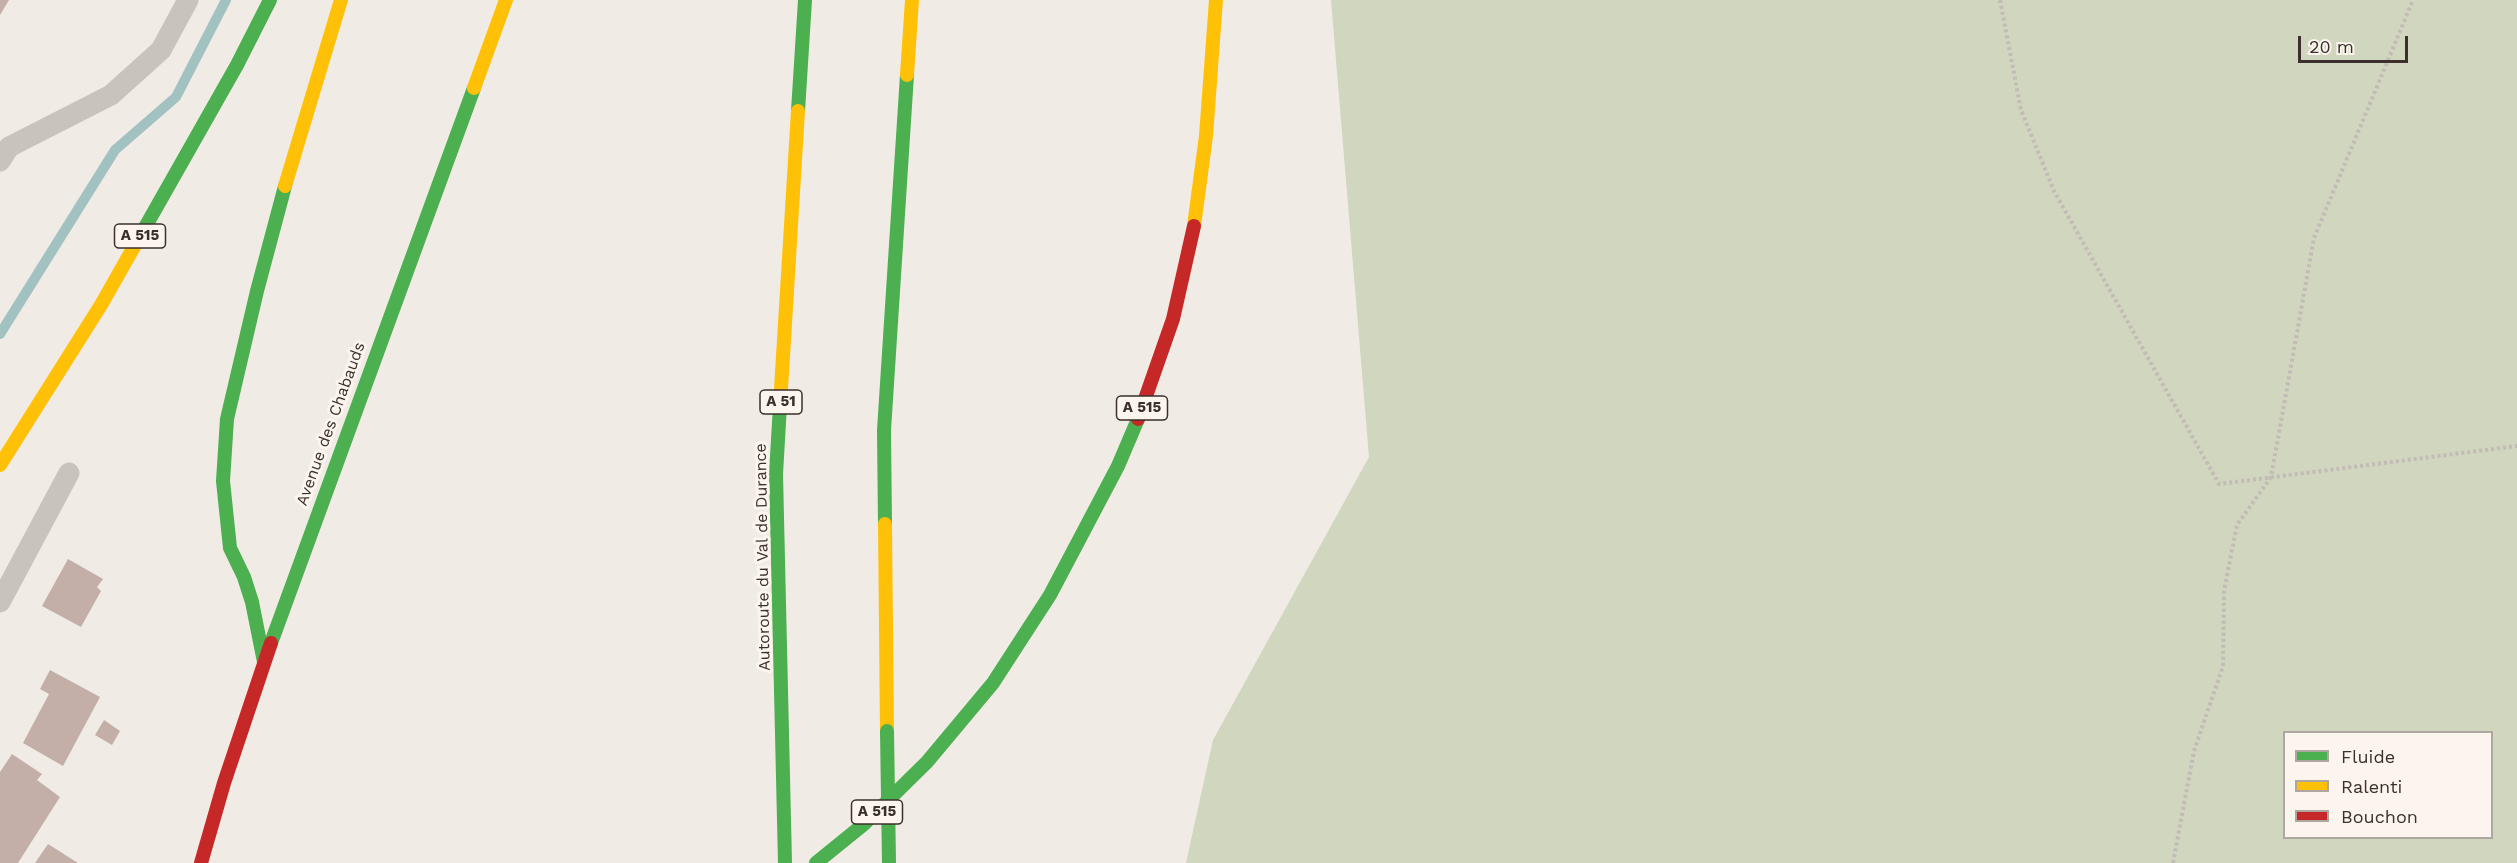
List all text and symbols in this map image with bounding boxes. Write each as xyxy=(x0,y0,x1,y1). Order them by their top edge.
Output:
scale bar xyxy=(2301,24,2410,62)
text: 20 m xyxy=(2309,36,2354,57)
road number: A 515 xyxy=(114,224,166,248)
street label: Avenue des Chabauds xyxy=(292,340,370,508)
road number: A 51 xyxy=(760,390,802,414)
road number: A 515 xyxy=(1116,396,1168,420)
street label: Autoroute du Val de Durance xyxy=(751,443,775,671)
legend xyxy=(2283,731,2493,839)
text: Fluide xyxy=(2341,746,2395,767)
text: Ralenti xyxy=(2341,776,2402,797)
road number: A 515 xyxy=(852,800,902,824)
text: Bouchon xyxy=(2341,806,2418,827)

